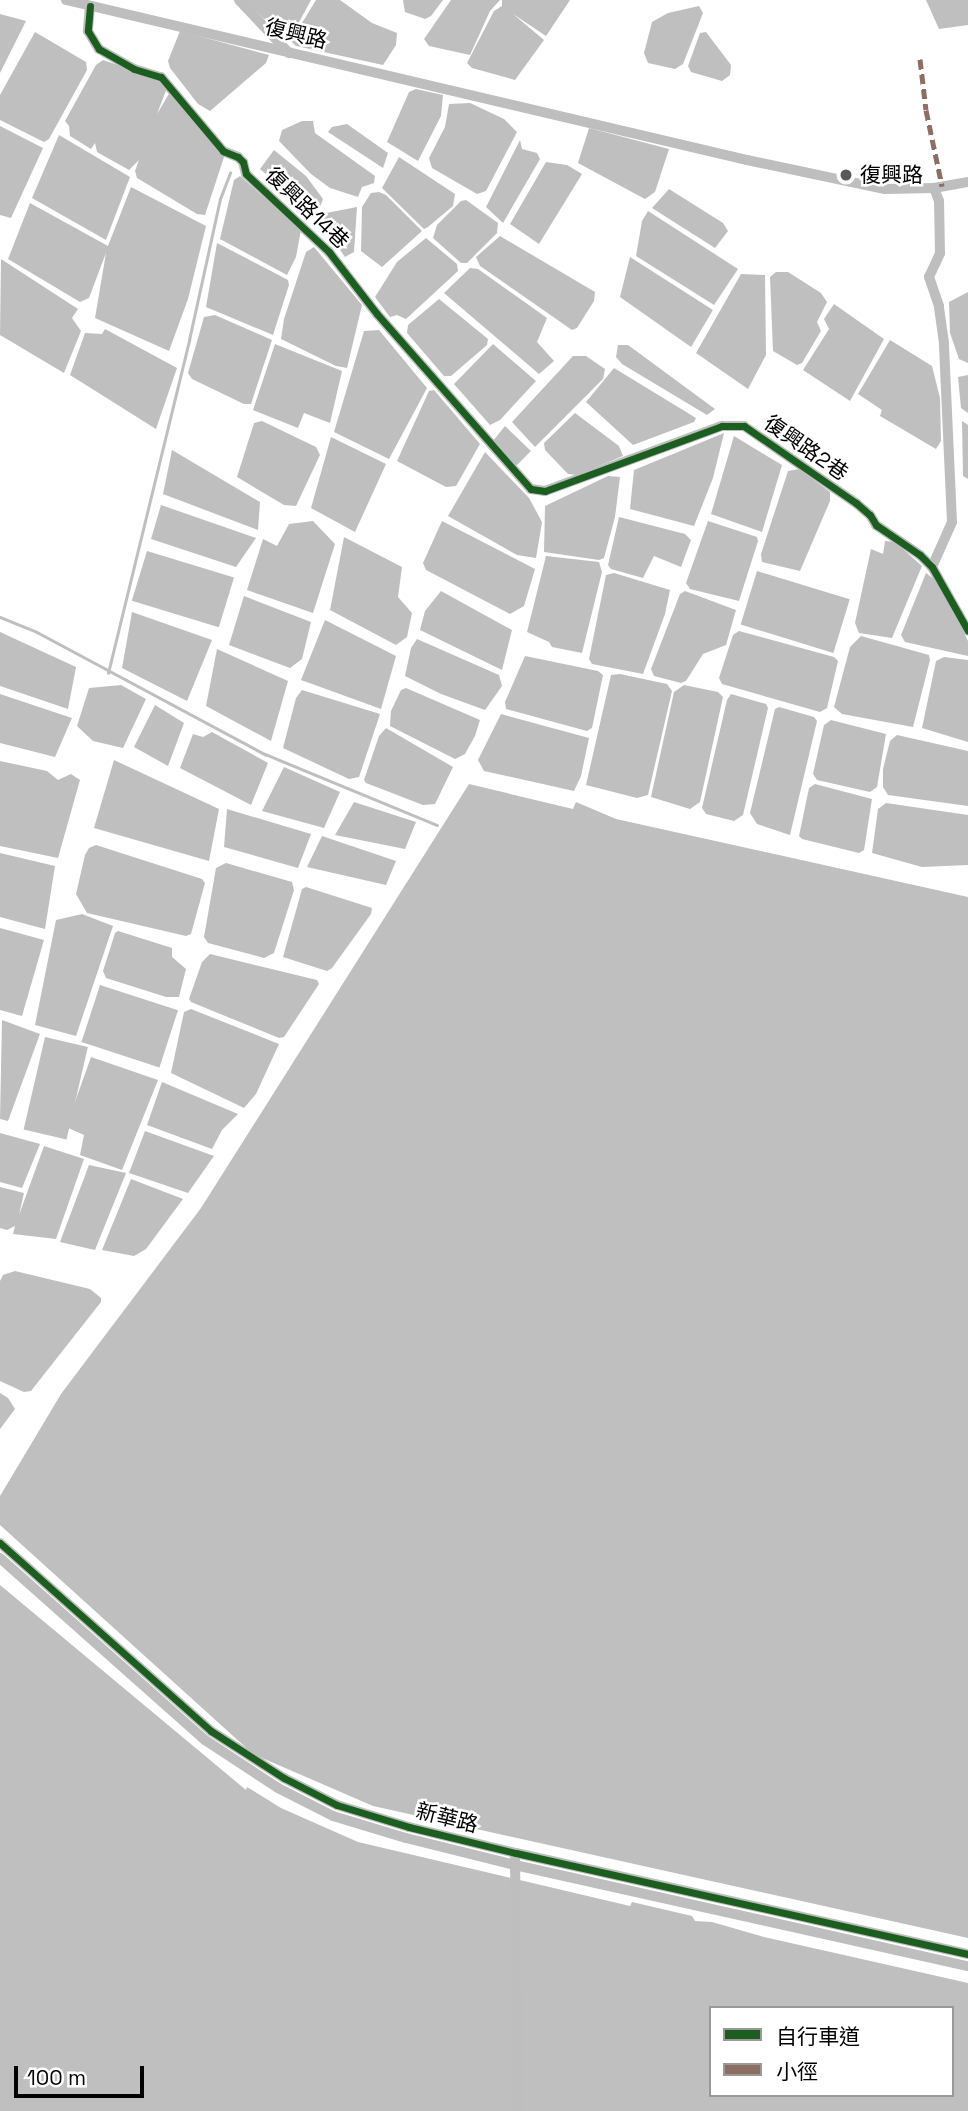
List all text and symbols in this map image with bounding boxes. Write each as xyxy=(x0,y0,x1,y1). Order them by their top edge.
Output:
street label: 復興路 xyxy=(262,14,330,54)
street label: 復興路14巷 xyxy=(260,162,354,254)
place label: 復興路 xyxy=(860,162,923,188)
marker: 復興路 xyxy=(838,167,854,183)
street label: 復興路2巷 xyxy=(759,410,853,486)
street label: 新華路 xyxy=(413,1798,481,1838)
legend xyxy=(709,2006,954,2097)
text: 自行車道 xyxy=(776,2023,860,2050)
scale bar xyxy=(18,2052,147,2096)
text: 小徑 xyxy=(776,2058,818,2085)
text: 100 m xyxy=(27,2064,86,2091)

